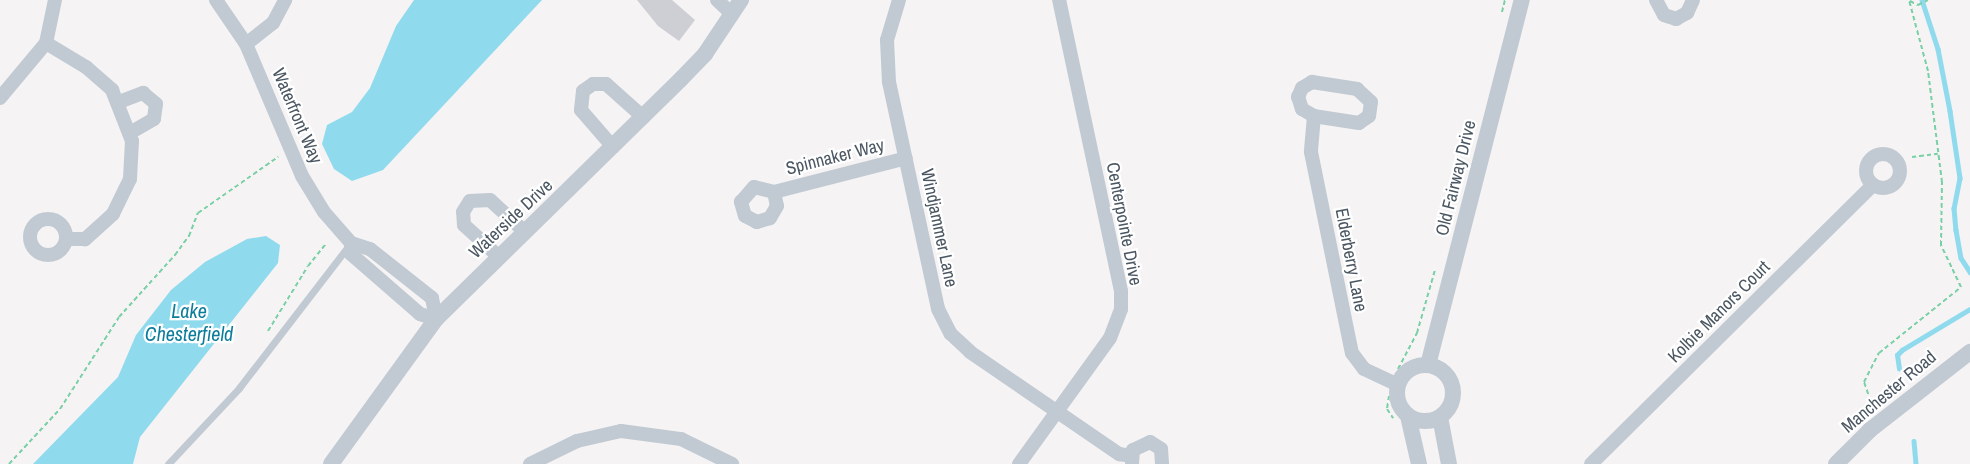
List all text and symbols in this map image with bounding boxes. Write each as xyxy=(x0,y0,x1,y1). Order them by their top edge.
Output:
street label: Waterfront Way xyxy=(267,65,327,167)
street label: Old Fairway Drive xyxy=(1431,118,1481,238)
street label: Spinnaker Way xyxy=(784,134,886,180)
street label: Centerpointe Drive xyxy=(1102,161,1146,287)
street label: Windjammer Lane xyxy=(916,167,962,289)
street label: Waterside Drive xyxy=(465,175,557,263)
street label: Elderberry Lane xyxy=(1330,206,1372,314)
street label: Kolbie Manors Court xyxy=(1664,257,1774,367)
water label: Lake Chesterfield xyxy=(145,298,233,345)
street label: Manchester Road xyxy=(1837,346,1941,438)

